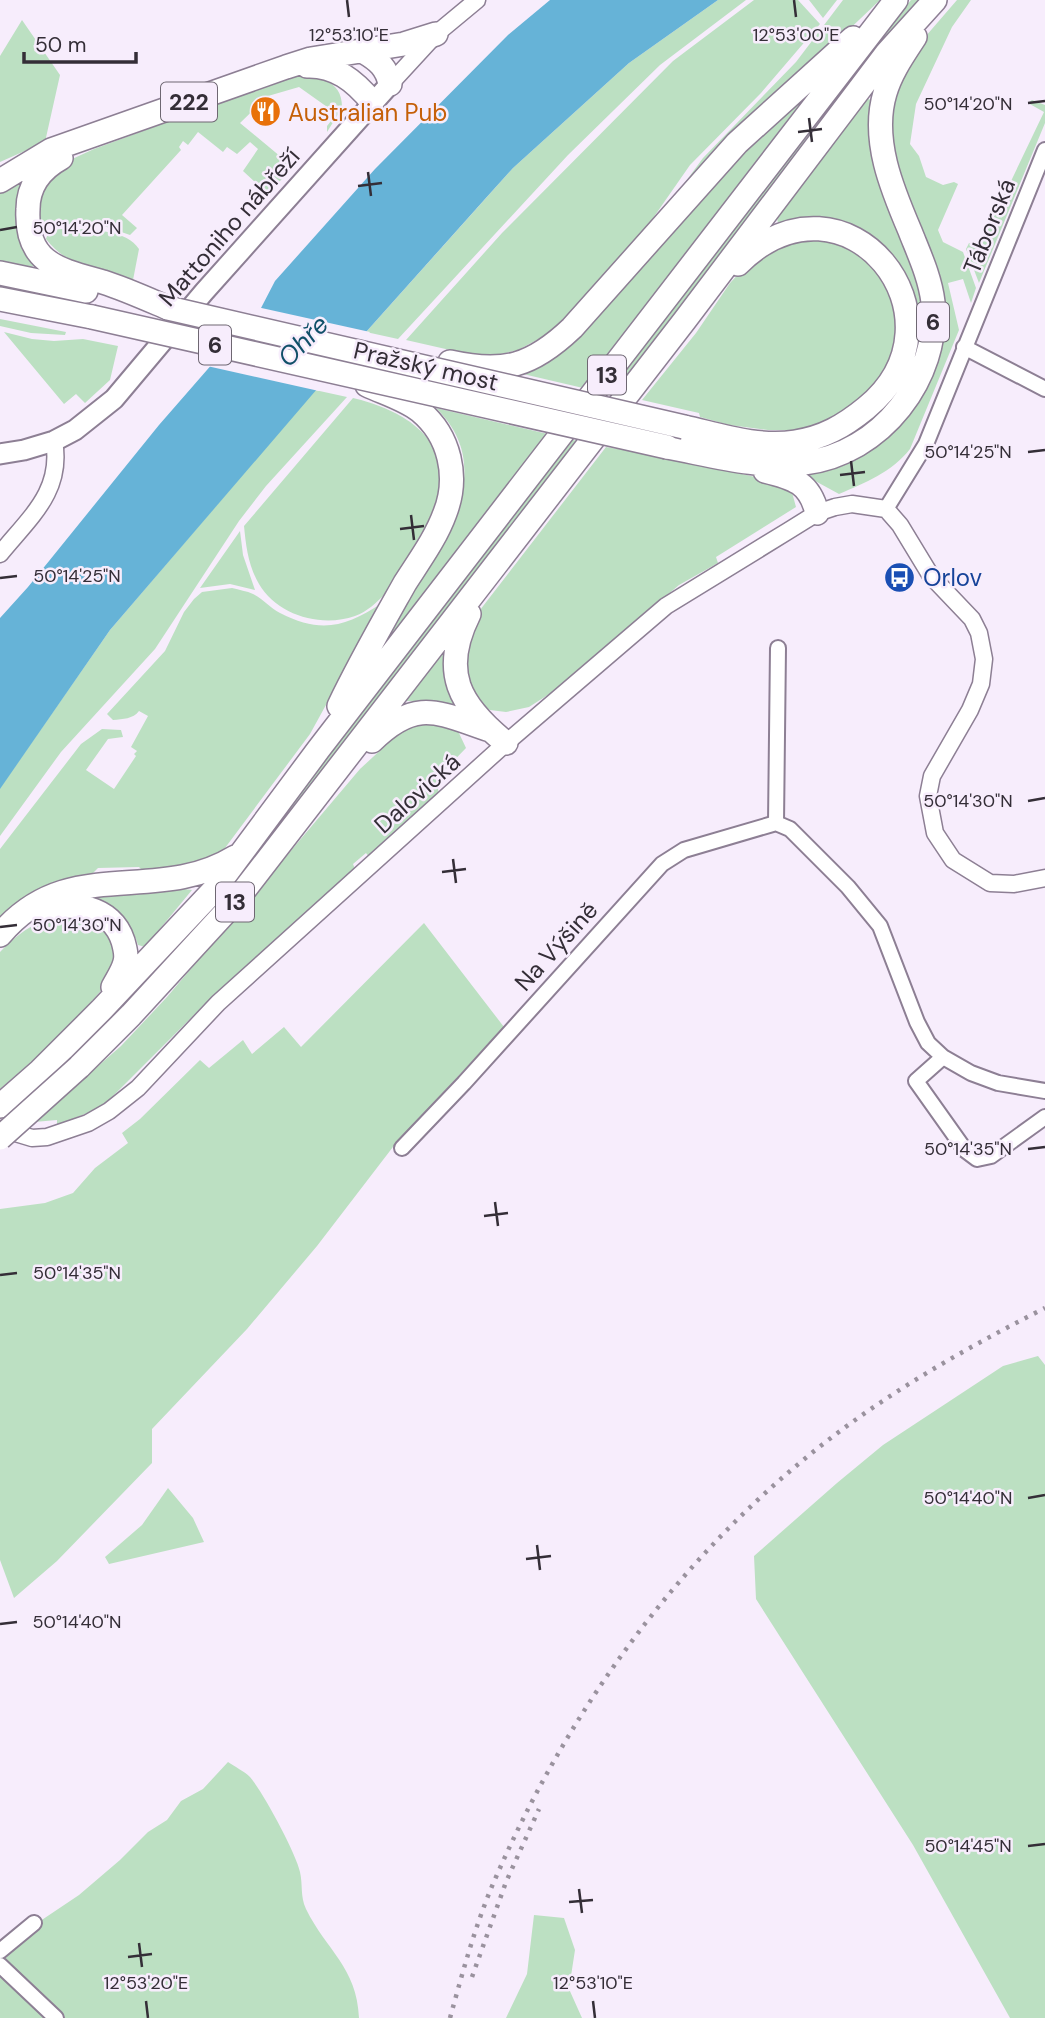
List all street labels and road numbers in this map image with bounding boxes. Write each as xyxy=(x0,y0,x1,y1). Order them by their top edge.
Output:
road number: 222 xyxy=(161,82,217,122)
street label: Mattoniho nábřeží xyxy=(152,141,307,313)
street label: Táborská xyxy=(956,174,1022,278)
road number: 6 xyxy=(917,302,949,342)
road number: 6 xyxy=(199,326,231,364)
street label: Pražský most xyxy=(351,334,501,398)
road number: 13 xyxy=(588,356,626,394)
street label: Dalovická xyxy=(367,746,467,840)
road number: 13 xyxy=(216,882,254,922)
street label: Na Výšině xyxy=(508,895,604,997)

